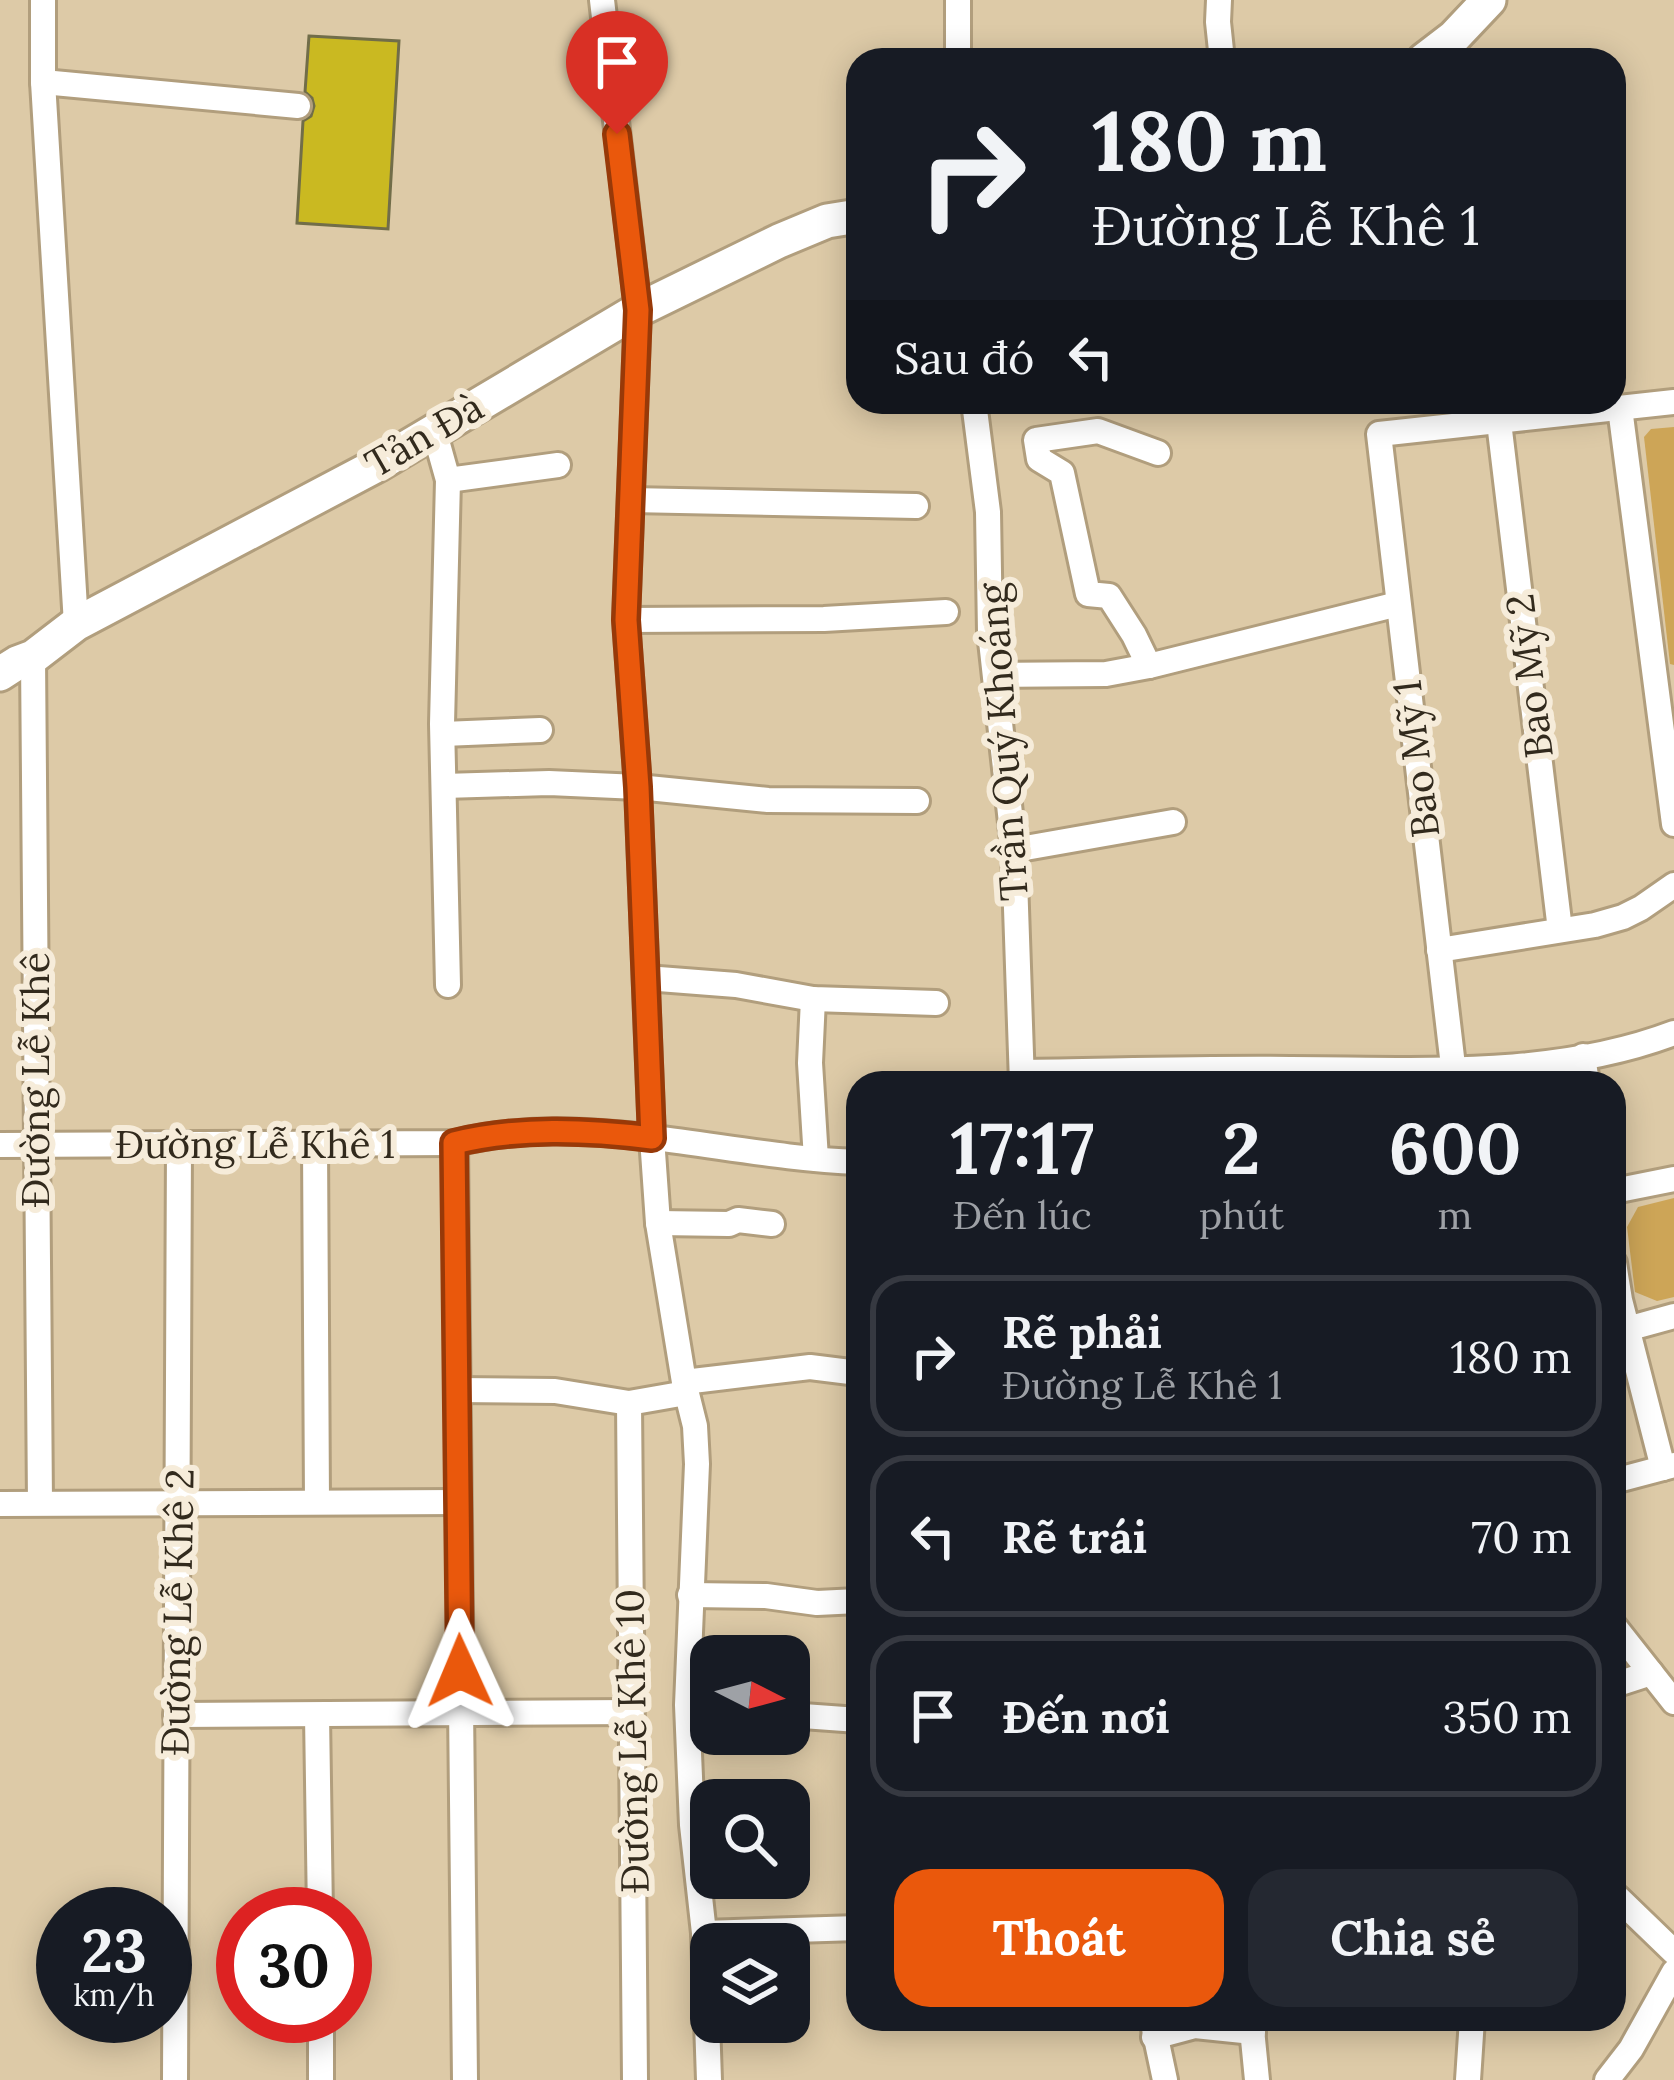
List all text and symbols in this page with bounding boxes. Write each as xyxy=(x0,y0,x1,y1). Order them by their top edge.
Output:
pin xyxy=(566,11,668,134)
icon: arrive xyxy=(584,29,650,95)
text: 180 m xyxy=(1092,86,1327,194)
icon: right xyxy=(894,96,1050,252)
text: Đường Lễ Khê 1 xyxy=(1092,191,1480,260)
icon: left xyxy=(1058,324,1124,390)
text: Sau đó xyxy=(894,329,1034,386)
street label: Tản Đà xyxy=(356,381,492,489)
street label: Trần Quý Khoáng xyxy=(967,580,1039,903)
street label: Bao Mỹ 2 xyxy=(1494,591,1564,761)
street label: Bao Mỹ 1 xyxy=(1382,677,1450,841)
street label: Đường Lễ Khê xyxy=(10,952,60,1208)
text: 17:17 xyxy=(950,1102,1095,1194)
text: 2 xyxy=(1222,1102,1261,1194)
text: 600 xyxy=(1389,1102,1521,1194)
street label: Đường Lễ Khê 1 xyxy=(115,1119,395,1169)
text: Đến lúc xyxy=(953,1190,1092,1240)
text: phút xyxy=(1199,1190,1284,1240)
text: m xyxy=(1438,1190,1472,1240)
text: Rẽ phải xyxy=(1002,1303,1162,1360)
icon: right xyxy=(900,1323,966,1389)
text: 180 m xyxy=(1450,1328,1572,1385)
text: Đường Lễ Khê 1 xyxy=(1002,1360,1282,1410)
street label: Đường Lễ Khê 2 xyxy=(149,1468,205,1756)
icon: left xyxy=(900,1503,966,1569)
text: Rẽ trái xyxy=(1002,1508,1147,1565)
text: 70 m xyxy=(1471,1508,1572,1565)
street label: Đường Lễ Khê 10 xyxy=(604,1588,660,1894)
position arrow xyxy=(397,1608,523,1734)
north arrow xyxy=(690,1635,810,1755)
map controls xyxy=(690,1635,810,2043)
icon: arrive xyxy=(900,1683,966,1749)
text: Đến nơi xyxy=(1002,1688,1170,1745)
text: 350 m xyxy=(1442,1688,1572,1745)
button: search xyxy=(690,1779,810,1899)
button: Thoát xyxy=(894,1869,1224,2007)
button: Chia sẻ xyxy=(1248,1869,1578,2007)
speed limit sign: 30 xyxy=(216,1887,372,2043)
text: 23 xyxy=(81,1912,147,1988)
button: layers xyxy=(690,1923,810,2043)
text: km/h xyxy=(73,1976,155,2014)

